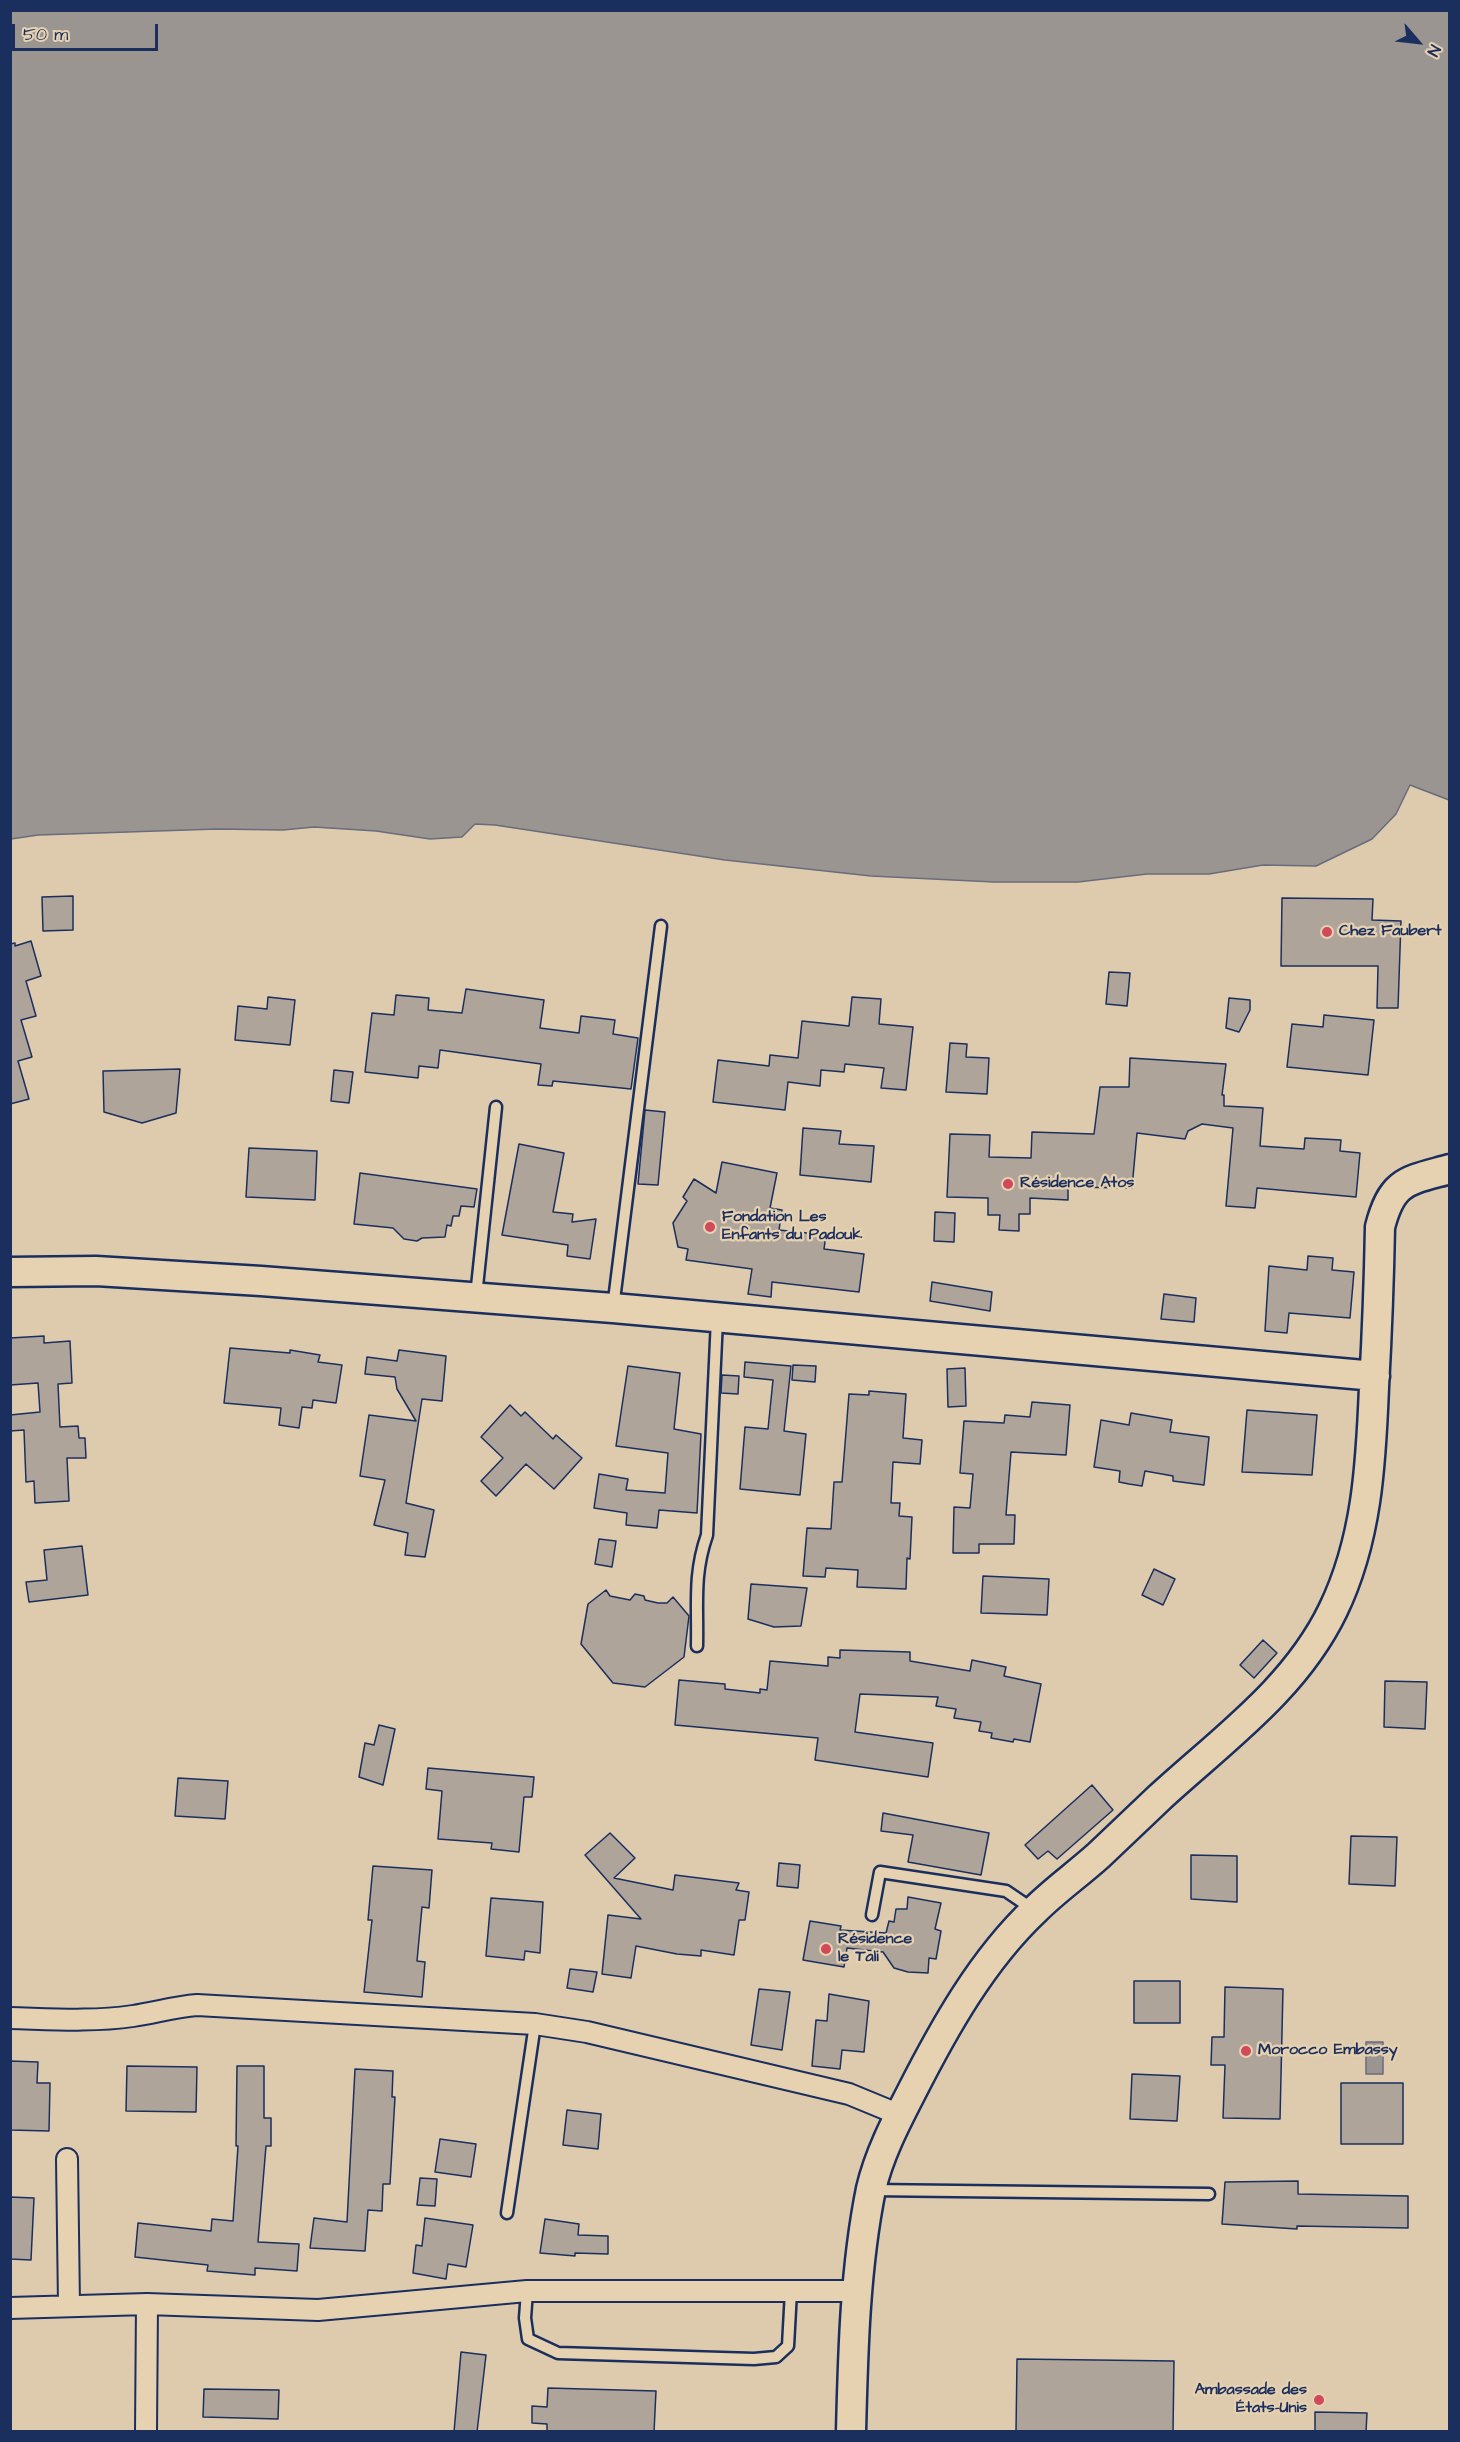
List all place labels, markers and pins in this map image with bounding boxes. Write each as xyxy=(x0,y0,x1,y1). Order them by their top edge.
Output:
place label: Chez Faubert xyxy=(1339,922,1442,942)
marker: Chez Faubert xyxy=(1320,925,1334,939)
place label: Résidence Atos xyxy=(1020,1174,1134,1194)
marker: Résidence Atos xyxy=(1001,1177,1015,1191)
place label: Fondation Les Enfants du Padouk xyxy=(722,1208,862,1246)
marker: Fondation Les Enfants du Padouk xyxy=(703,1220,717,1234)
place label: Résidence le Tali xyxy=(838,1930,912,1968)
marker: Résidence le Tali xyxy=(819,1942,833,1956)
place label: Morocco Embassy xyxy=(1258,2041,1398,2061)
marker: Morocco Embassy xyxy=(1239,2044,1253,2058)
place label: Ambassade des États-Unis xyxy=(1195,2381,1307,2419)
marker: Ambassade des États-Unis xyxy=(1312,2393,1326,2407)

